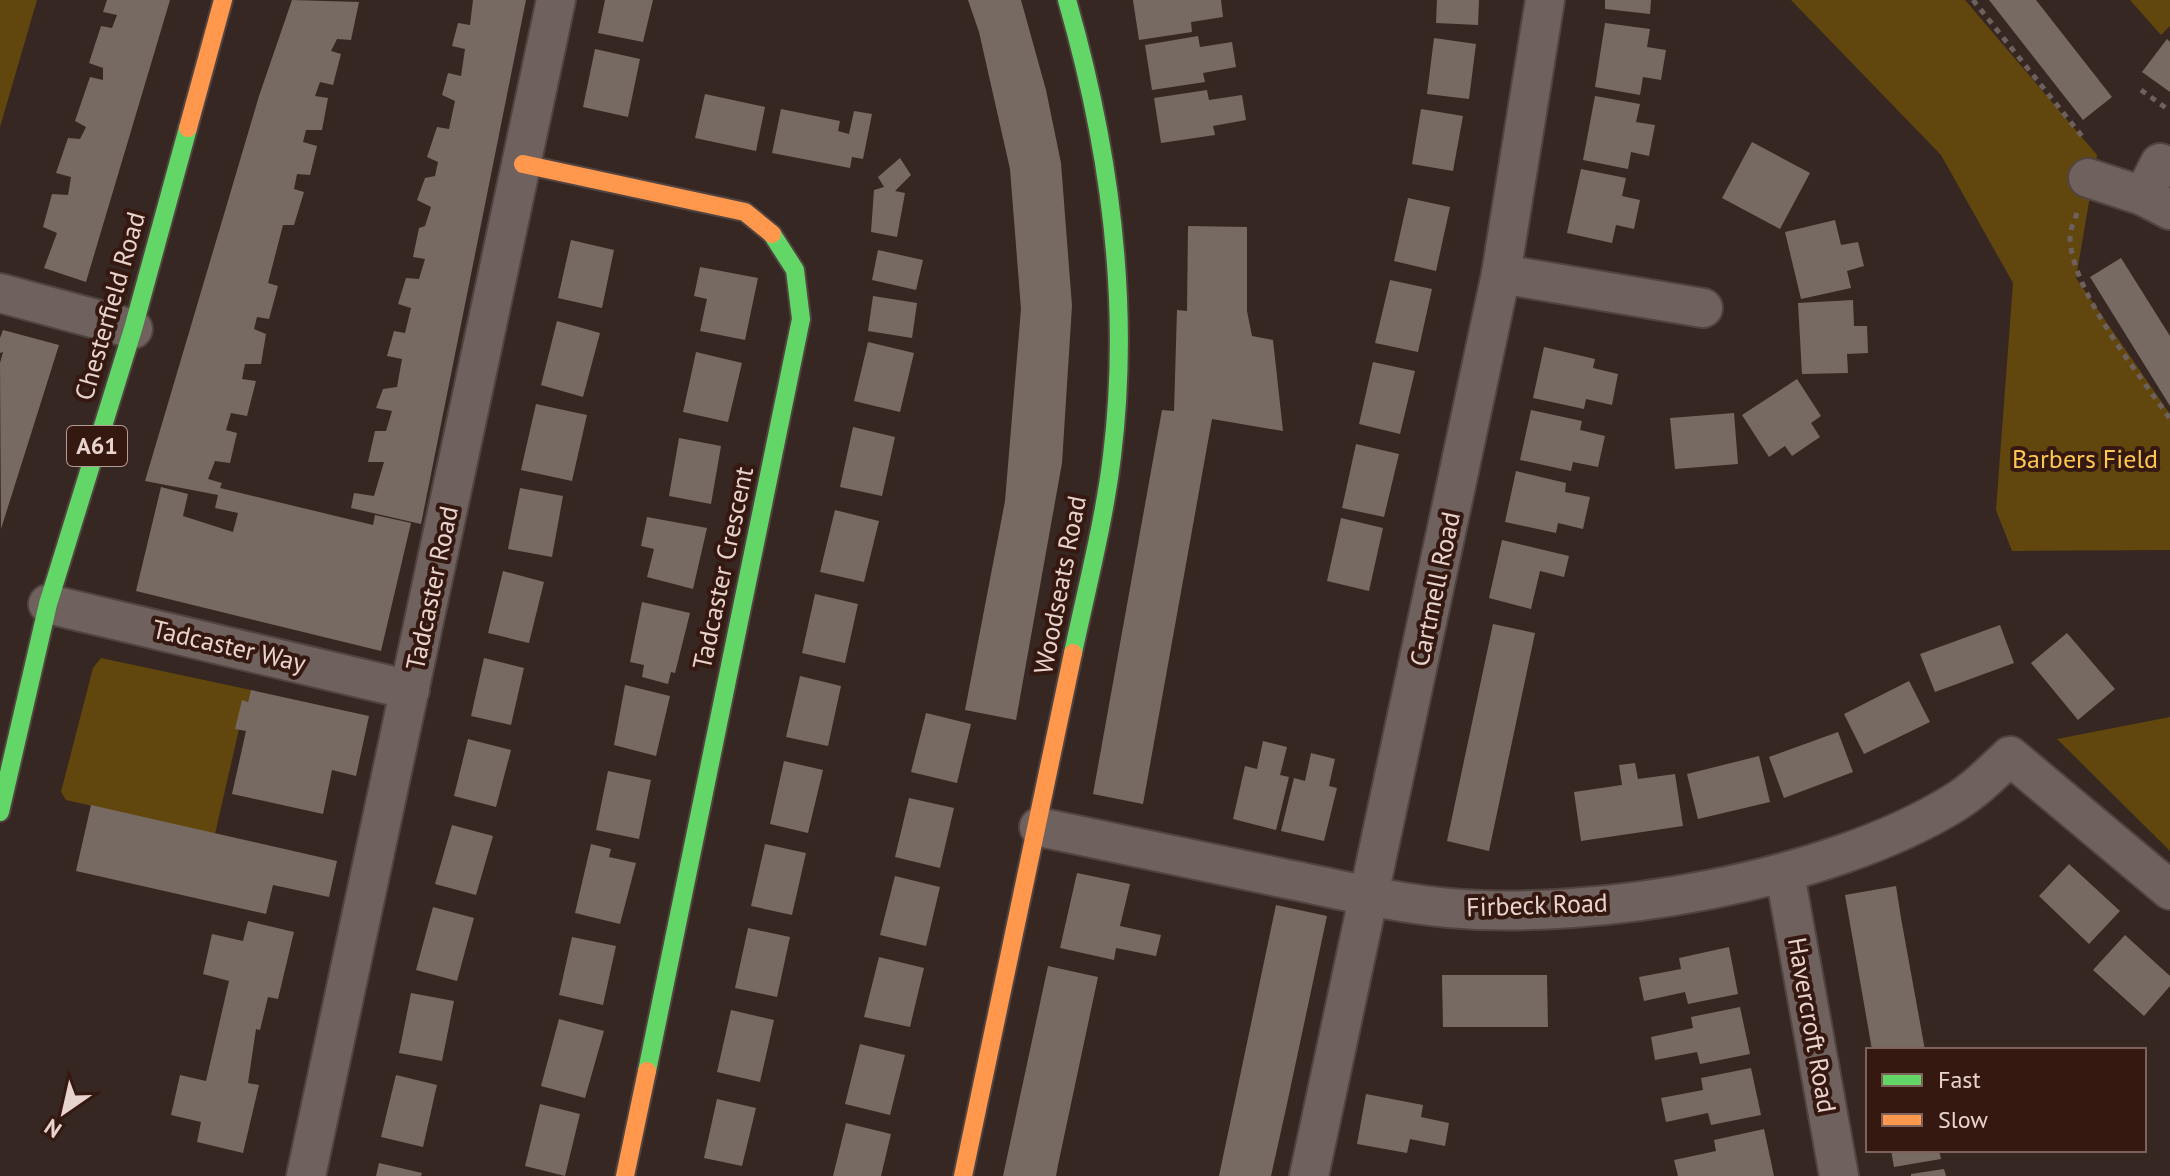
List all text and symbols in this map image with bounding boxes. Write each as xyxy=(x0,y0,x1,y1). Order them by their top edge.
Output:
street label: Chesterfield Road xyxy=(67,208,152,404)
road number: A61 xyxy=(67,426,127,466)
park label: Barbers Field xyxy=(2012,442,2158,475)
street label: Tadcaster Crescent xyxy=(685,463,760,672)
street label: Woodseats Road xyxy=(1026,493,1093,677)
street label: Tadcaster Road xyxy=(398,503,465,673)
street label: Cartmell Road xyxy=(1402,509,1467,669)
street label: Tadcaster Way xyxy=(149,612,309,679)
street label: Firbeck Road xyxy=(1466,886,1608,923)
street label: Havercroft Road xyxy=(1781,935,1844,1115)
legend xyxy=(1866,1048,2146,1152)
text: Fast xyxy=(1938,1064,1981,1095)
north arrow xyxy=(24,1072,104,1152)
text: Slow xyxy=(1938,1104,1988,1135)
text: N xyxy=(39,1113,67,1144)

